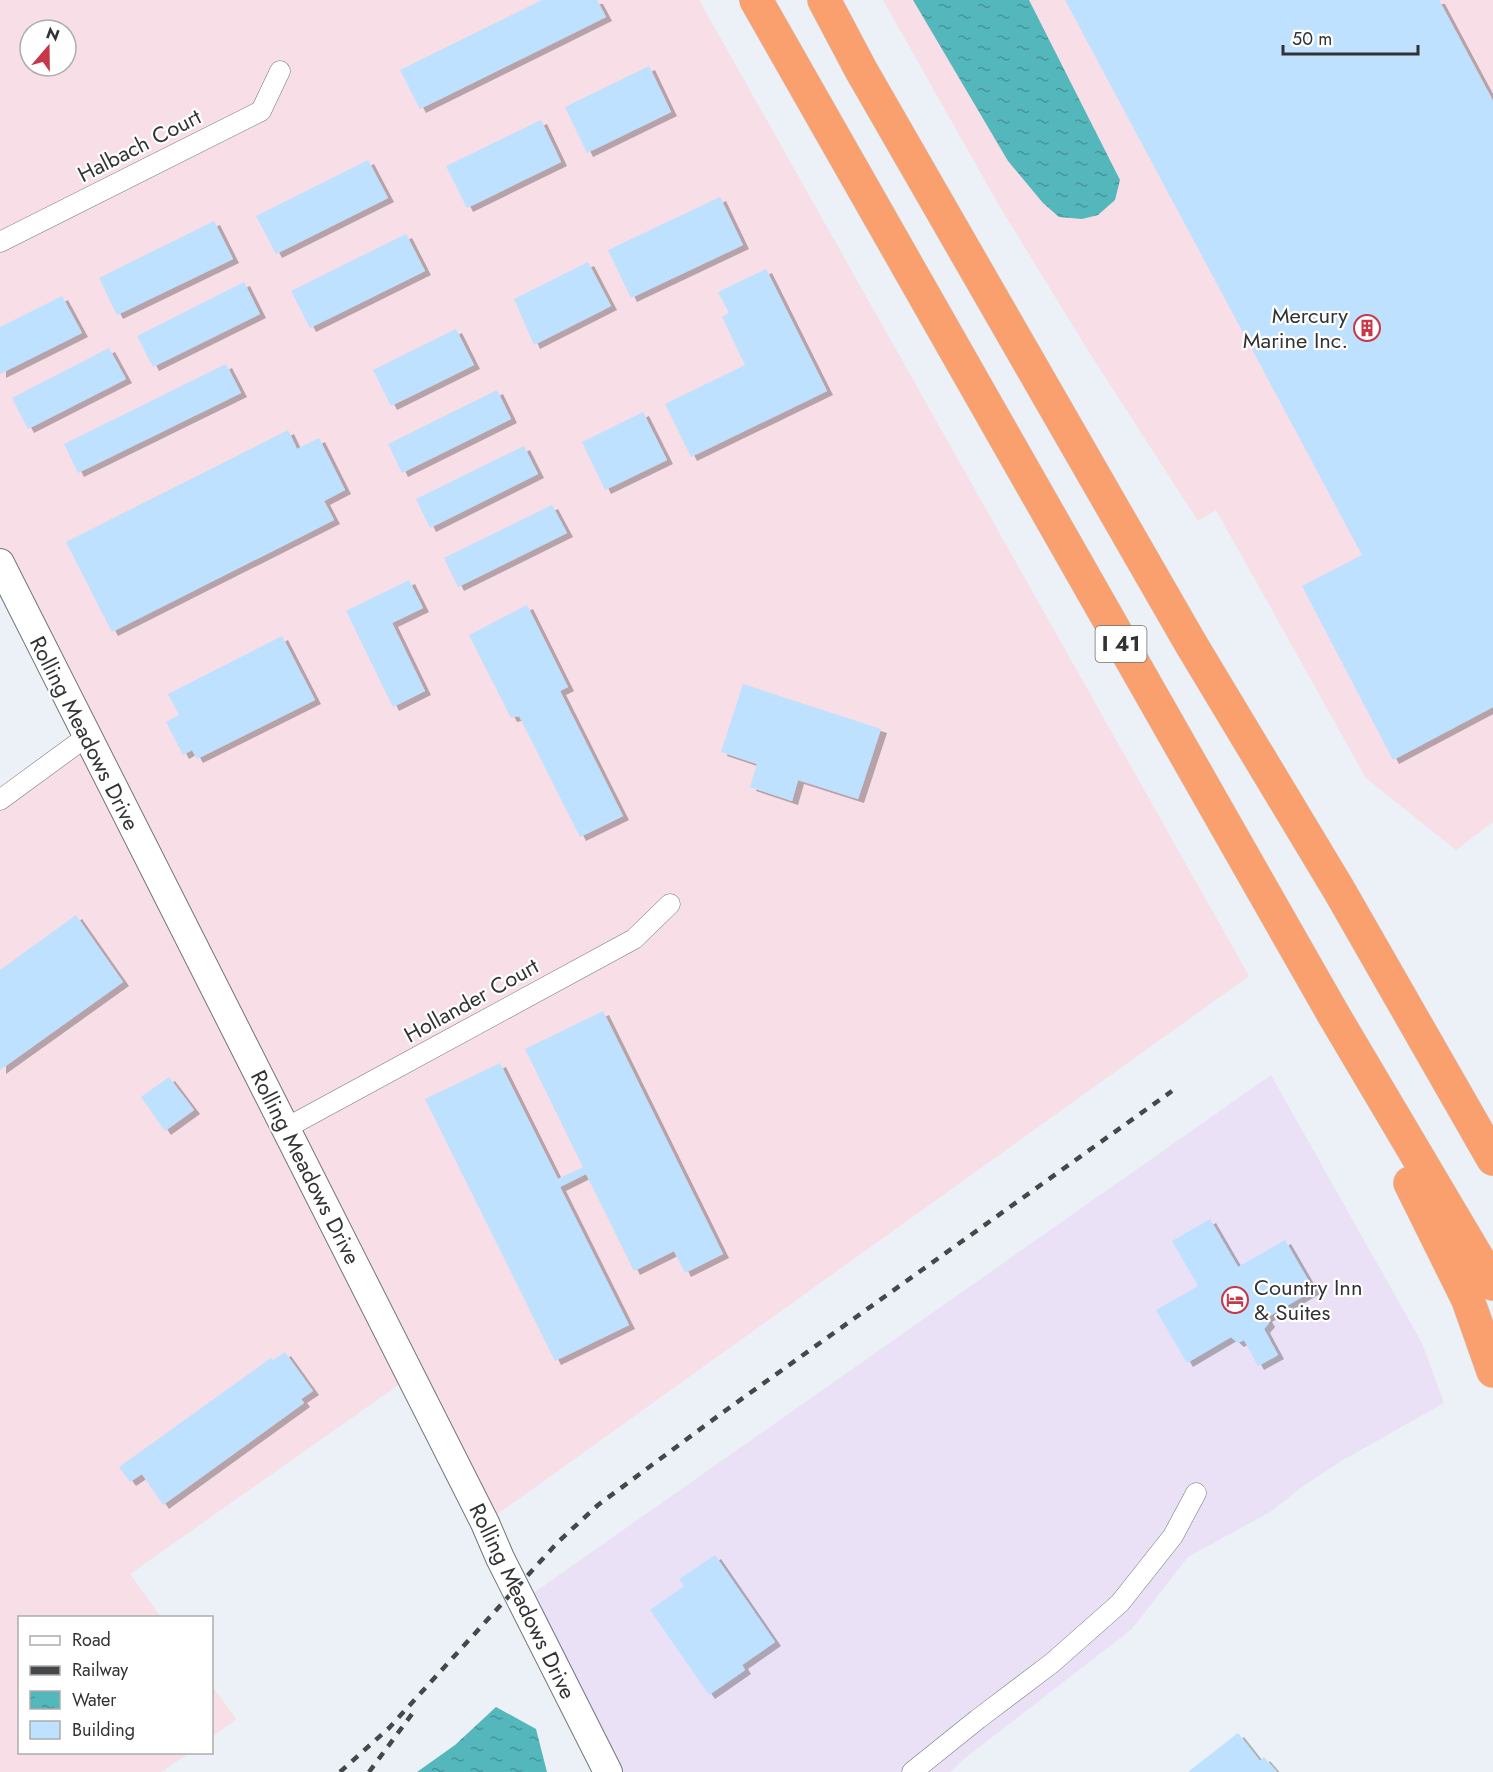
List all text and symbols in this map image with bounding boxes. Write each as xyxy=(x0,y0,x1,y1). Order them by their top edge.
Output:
north arrow xyxy=(18,18,78,78)
scale bar xyxy=(1283,18,1418,56)
text: N xyxy=(43,21,63,47)
text: 50 m xyxy=(1292,26,1332,52)
street label: Halbach Court xyxy=(72,100,207,190)
place label: Mercury Marine Inc. xyxy=(1243,299,1348,356)
building icon: Mercury Marine Inc. xyxy=(1352,313,1382,343)
road number: I 41 xyxy=(1096,626,1146,662)
street label: Rolling Meadows Drive xyxy=(22,630,148,836)
street label: Hollander Court xyxy=(398,949,545,1050)
street label: Rolling Meadows Drive xyxy=(243,1064,369,1270)
place label: Country Inn & Suites xyxy=(1254,1271,1362,1328)
hotel icon: Country Inn & Suites xyxy=(1220,1285,1250,1315)
street label: Rolling Meadows Drive xyxy=(462,1498,584,1704)
legend xyxy=(18,1616,213,1754)
text: Road xyxy=(72,1627,111,1653)
text: Railway xyxy=(72,1657,128,1683)
text: Water xyxy=(72,1687,117,1713)
text: Building xyxy=(72,1717,135,1743)

